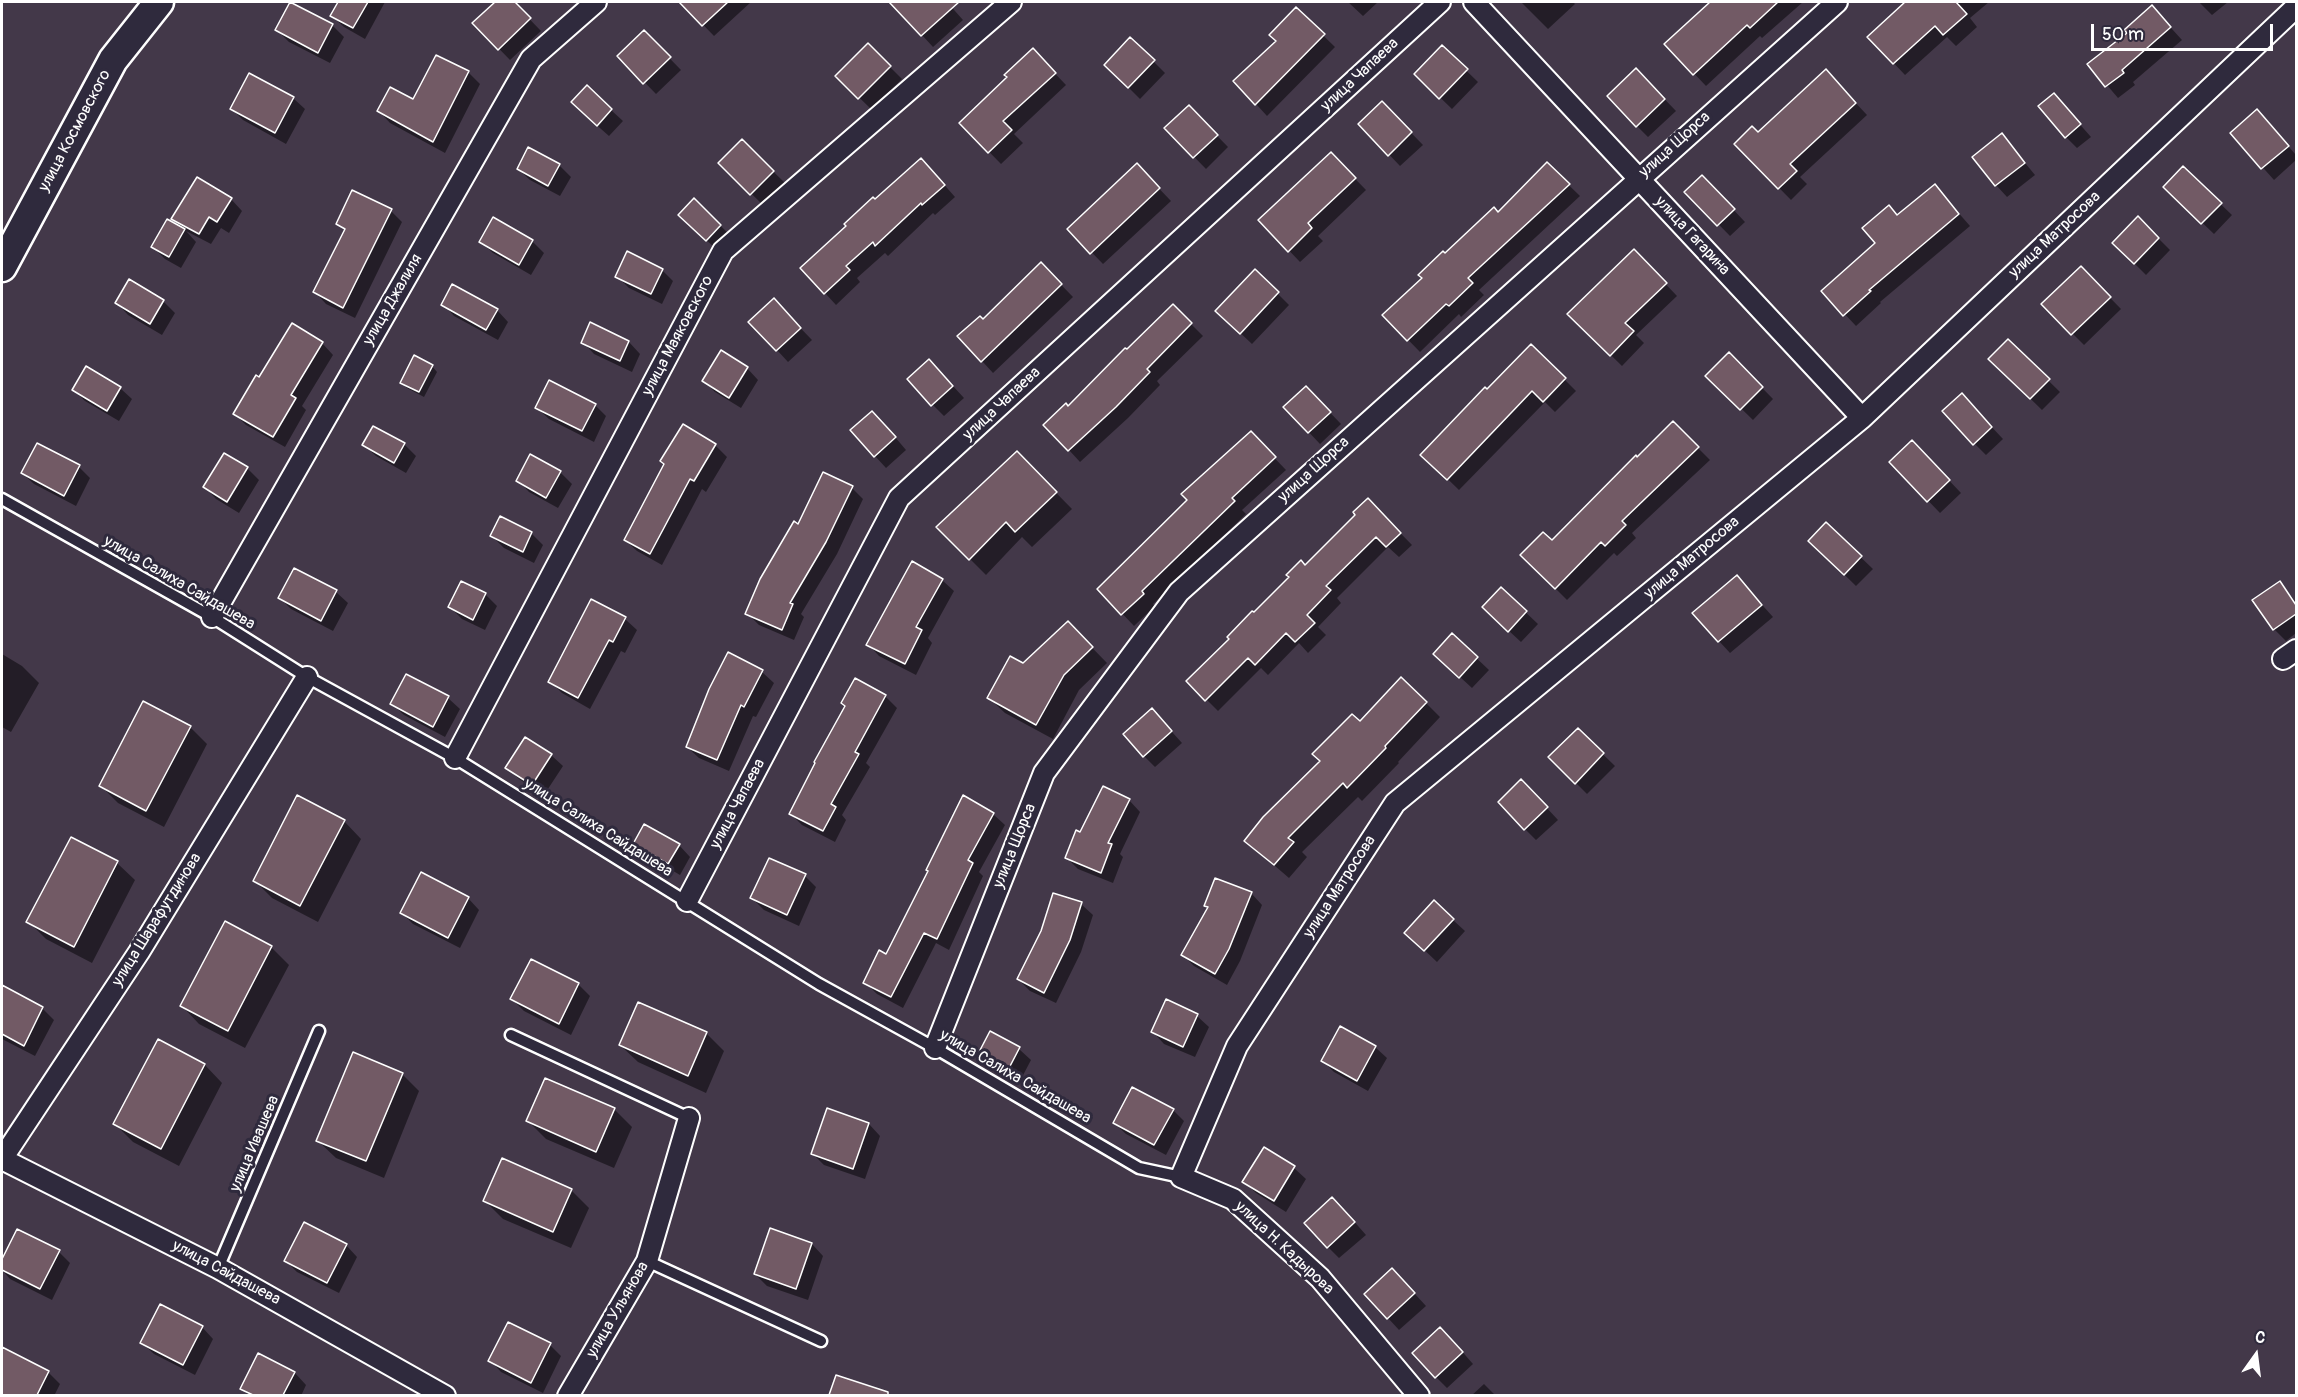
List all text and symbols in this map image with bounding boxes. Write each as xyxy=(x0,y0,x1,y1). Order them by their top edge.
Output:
scale bar xyxy=(2094,12,2276,50)
text: 50 m xyxy=(2102,23,2144,46)
street label: улица Чапаева xyxy=(1317,34,1403,116)
street label: улица Космовского xyxy=(35,67,115,195)
street label: улица Щорса xyxy=(1635,108,1715,182)
street label: улица Матросова xyxy=(2005,188,2105,282)
street label: улица Гагарина xyxy=(1650,192,1734,280)
street label: улица Джалиля xyxy=(359,251,427,349)
street label: улица Маяковского xyxy=(638,273,718,399)
street label: улица Чапаева xyxy=(959,363,1045,445)
street label: улица Щорса xyxy=(1274,433,1354,507)
street label: улица Матросова xyxy=(1640,513,1744,603)
street label: улица Салиха Сайдашева xyxy=(100,532,258,634)
street label: улица Чапаева xyxy=(706,756,770,852)
street label: улица Салиха Сайдашева xyxy=(520,774,676,882)
street label: улица Щорса xyxy=(989,801,1041,891)
street label: улица Матросова xyxy=(1300,832,1380,942)
street label: улица Шарафутдинова xyxy=(108,850,206,990)
street label: улица Салиха Сайдашева xyxy=(936,1026,1094,1128)
street label: улица Ивашева xyxy=(226,1093,284,1195)
street label: улица Н. Кадырова xyxy=(1230,1197,1338,1299)
street label: улица Сайдашева xyxy=(169,1236,283,1310)
street label: улица Ульянова xyxy=(583,1258,653,1362)
north arrow xyxy=(2226,1325,2286,1385)
text: С xyxy=(2253,1327,2268,1348)

